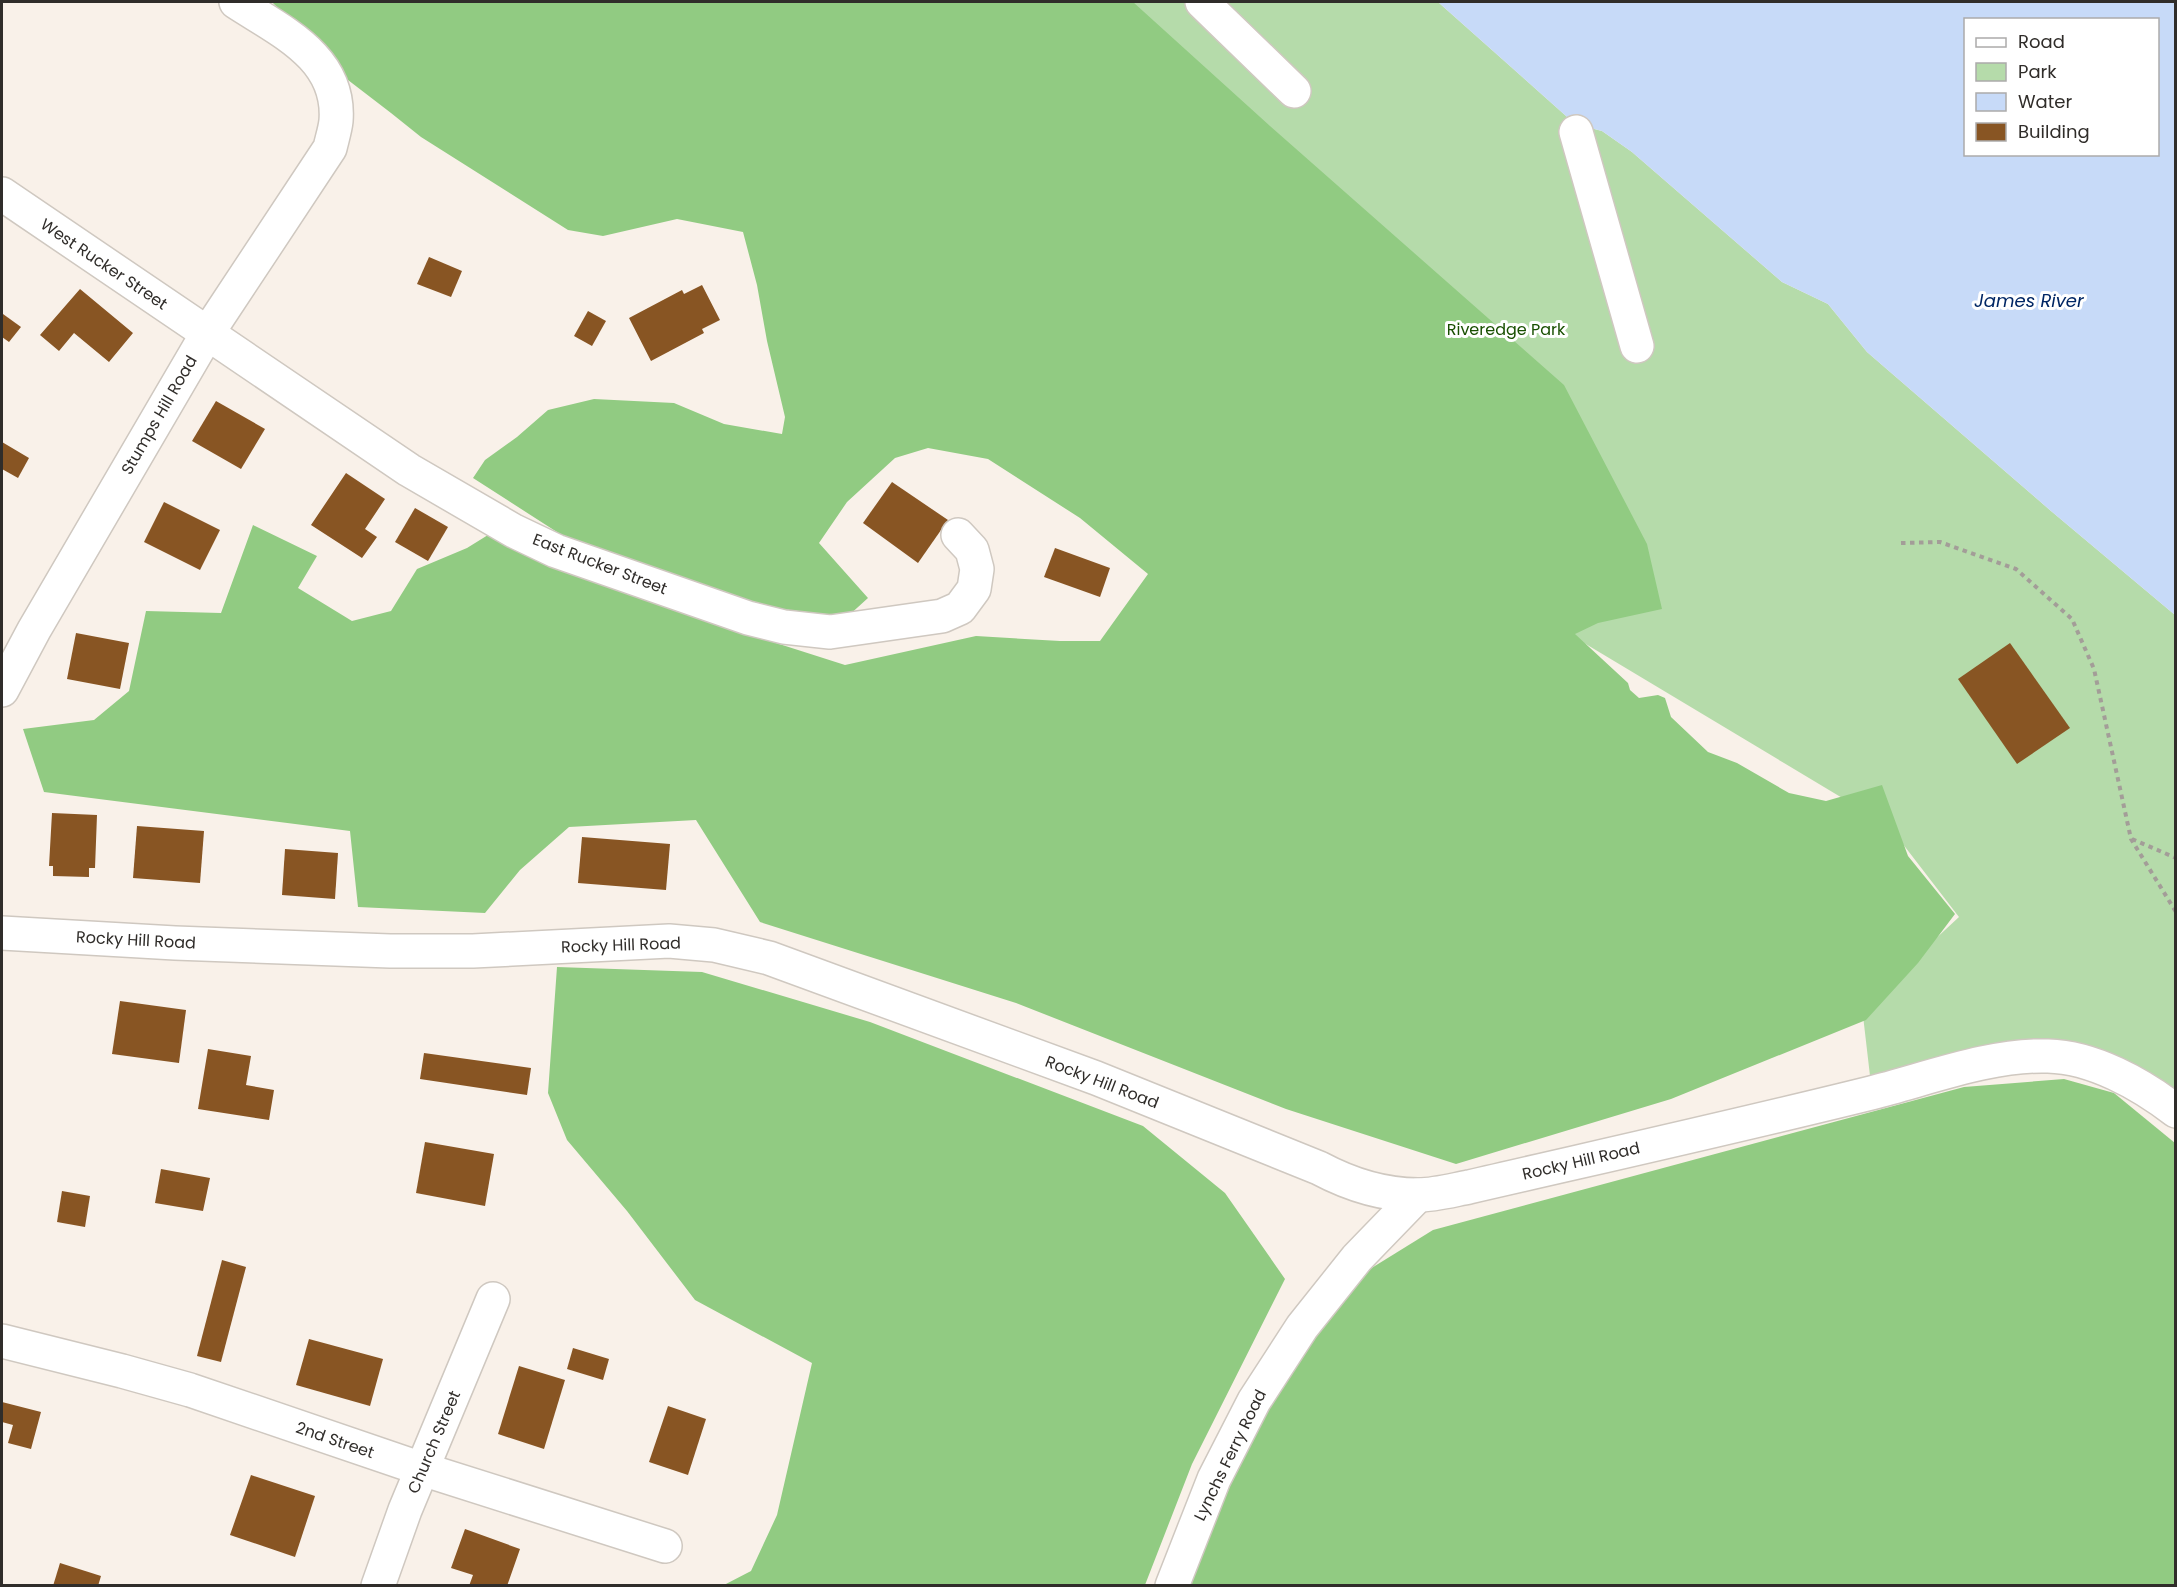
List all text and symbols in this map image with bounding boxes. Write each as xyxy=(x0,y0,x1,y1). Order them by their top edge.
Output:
legend xyxy=(1964,18,2159,156)
text: Road xyxy=(2018,29,2065,54)
text: Park xyxy=(2018,59,2057,84)
text: Water xyxy=(2018,89,2072,114)
text: Building xyxy=(2018,119,2090,144)
street label: West Rucker Street xyxy=(36,213,172,315)
water label: James River xyxy=(1974,288,2085,313)
park label: Riveredge Park xyxy=(1447,318,1566,341)
street label: Stumps Hill Road xyxy=(116,351,202,479)
street label: East Rucker Street xyxy=(529,528,671,600)
street label: Rocky Hill Road xyxy=(76,925,196,955)
street label: Rocky Hill Road xyxy=(561,931,681,959)
street label: Rocky Hill Road xyxy=(1042,1050,1162,1114)
street label: Rocky Hill Road xyxy=(1520,1136,1642,1186)
street label: Lynchs Ferry Road xyxy=(1188,1385,1272,1525)
street label: Church Street xyxy=(402,1387,466,1497)
street label: 2nd Street xyxy=(293,1416,377,1464)

